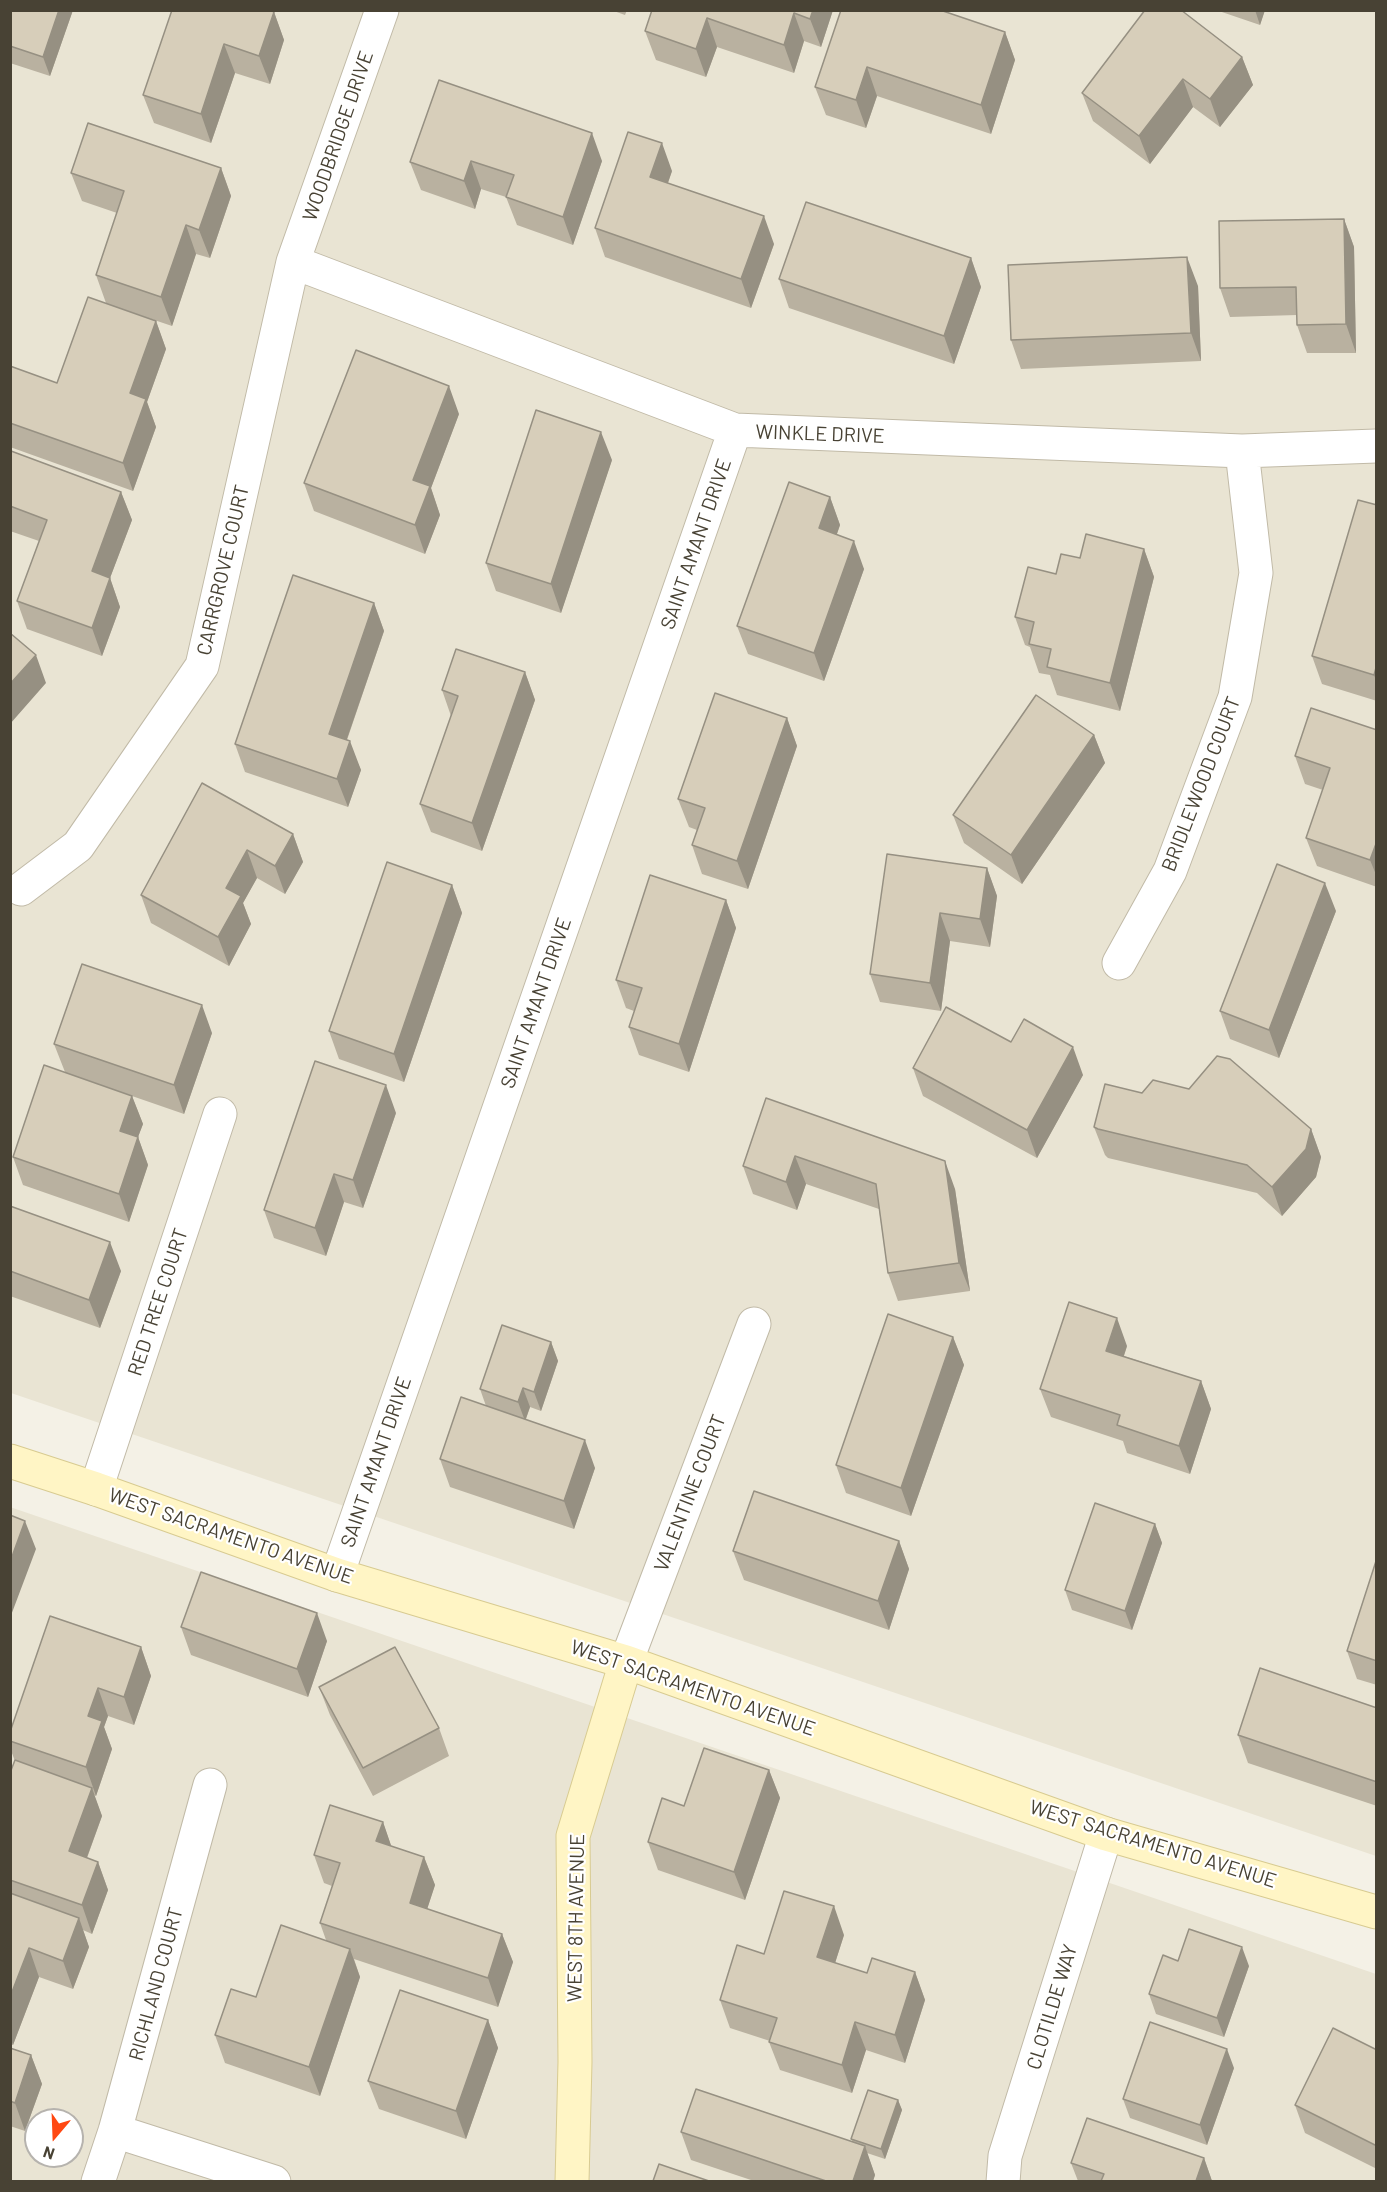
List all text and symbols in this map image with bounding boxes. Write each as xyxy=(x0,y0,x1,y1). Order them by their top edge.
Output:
street label: WOODBRIDGE DRIVE xyxy=(298,48,378,224)
street label: WINKLE DRIVE xyxy=(755,420,885,448)
street label: SAINT AMANT DRIVE xyxy=(656,456,736,632)
street label: CARRGROVE COURT xyxy=(192,482,254,658)
street label: BRIDLEWOOD COURT xyxy=(1157,693,1245,875)
street label: SAINT AMANT DRIVE xyxy=(496,915,576,1091)
street label: RED TREE COURT xyxy=(123,1225,193,1379)
street label: SAINT AMANT DRIVE xyxy=(336,1374,416,1550)
street label: VALENTINE COURT xyxy=(649,1411,731,1575)
street label: WEST SACRAMENTO AVENUE xyxy=(106,1483,356,1589)
street label: WEST SACRAMENTO AVENUE xyxy=(568,1635,818,1741)
street label: WEST SACRAMENTO AVENUE xyxy=(1027,1795,1279,1893)
street label: WEST 8TH AVENUE xyxy=(563,1834,589,2002)
street label: RICHLAND COURT xyxy=(124,1905,188,2063)
street label: CLOTILDE WAY xyxy=(1022,1941,1082,2073)
north arrow xyxy=(24,2108,84,2168)
text: N xyxy=(41,2143,57,2164)

